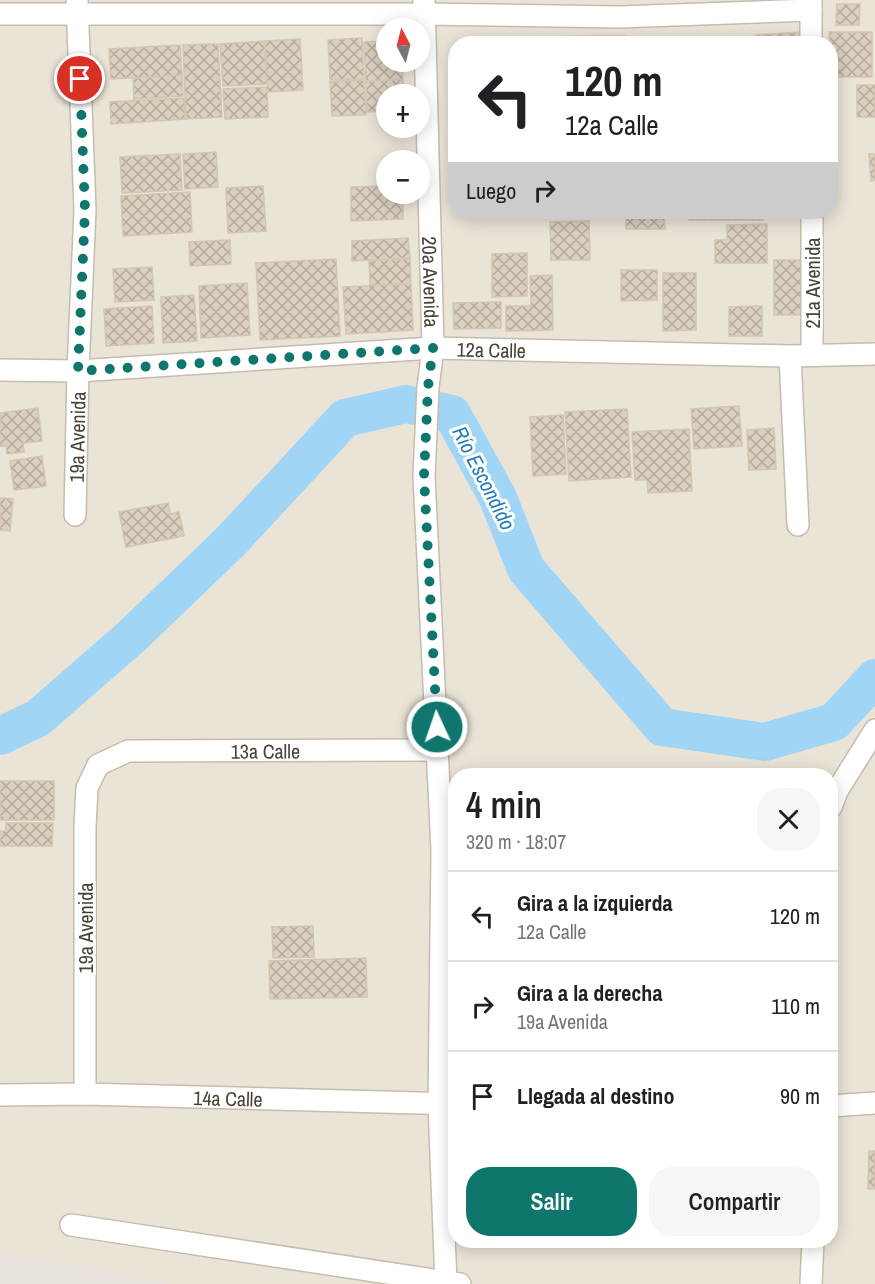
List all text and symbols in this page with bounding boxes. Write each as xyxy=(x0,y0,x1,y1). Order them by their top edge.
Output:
north arrow xyxy=(376,18,430,72)
map controls xyxy=(376,18,430,204)
pin xyxy=(54,53,105,104)
text: 120 m xyxy=(565,53,663,109)
icon: left xyxy=(466,60,544,138)
icon: arrive xyxy=(63,62,96,95)
button: + xyxy=(376,84,430,138)
text: 12a Calle xyxy=(565,107,659,143)
button: − xyxy=(376,150,430,204)
icon: right xyxy=(528,174,561,207)
text: Luego xyxy=(466,176,516,206)
street label: 20a Avenida xyxy=(417,236,446,328)
street label: 21a Avenida xyxy=(799,238,826,328)
street label: 12a Calle xyxy=(456,335,526,364)
street label: 19a Avenida xyxy=(62,391,91,483)
water label: Río Escondido xyxy=(445,421,523,535)
position arrow xyxy=(405,695,469,759)
street label: 13a Calle xyxy=(231,737,300,764)
text: 4 min xyxy=(466,781,542,829)
button: close xyxy=(757,788,820,851)
text: 320 m · 18:07 xyxy=(466,828,566,855)
street label: 19a Avenida xyxy=(72,883,99,973)
text: Gira a la izquierda xyxy=(517,888,672,918)
icon: left xyxy=(466,900,499,933)
text: 120 m xyxy=(770,901,820,931)
text: 12a Calle xyxy=(517,918,586,945)
text: Gira a la derecha xyxy=(517,978,662,1008)
icon: right xyxy=(466,990,499,1023)
text: 110 m xyxy=(771,991,820,1021)
text: 19a Avenida xyxy=(517,1008,608,1035)
icon: arrive xyxy=(466,1080,499,1113)
text: Llegada al destino xyxy=(517,1081,674,1111)
text: 90 m xyxy=(780,1081,820,1111)
street label: 14a Calle xyxy=(193,1083,263,1112)
button: Salir xyxy=(466,1167,637,1236)
button: Compartir xyxy=(649,1167,820,1236)

